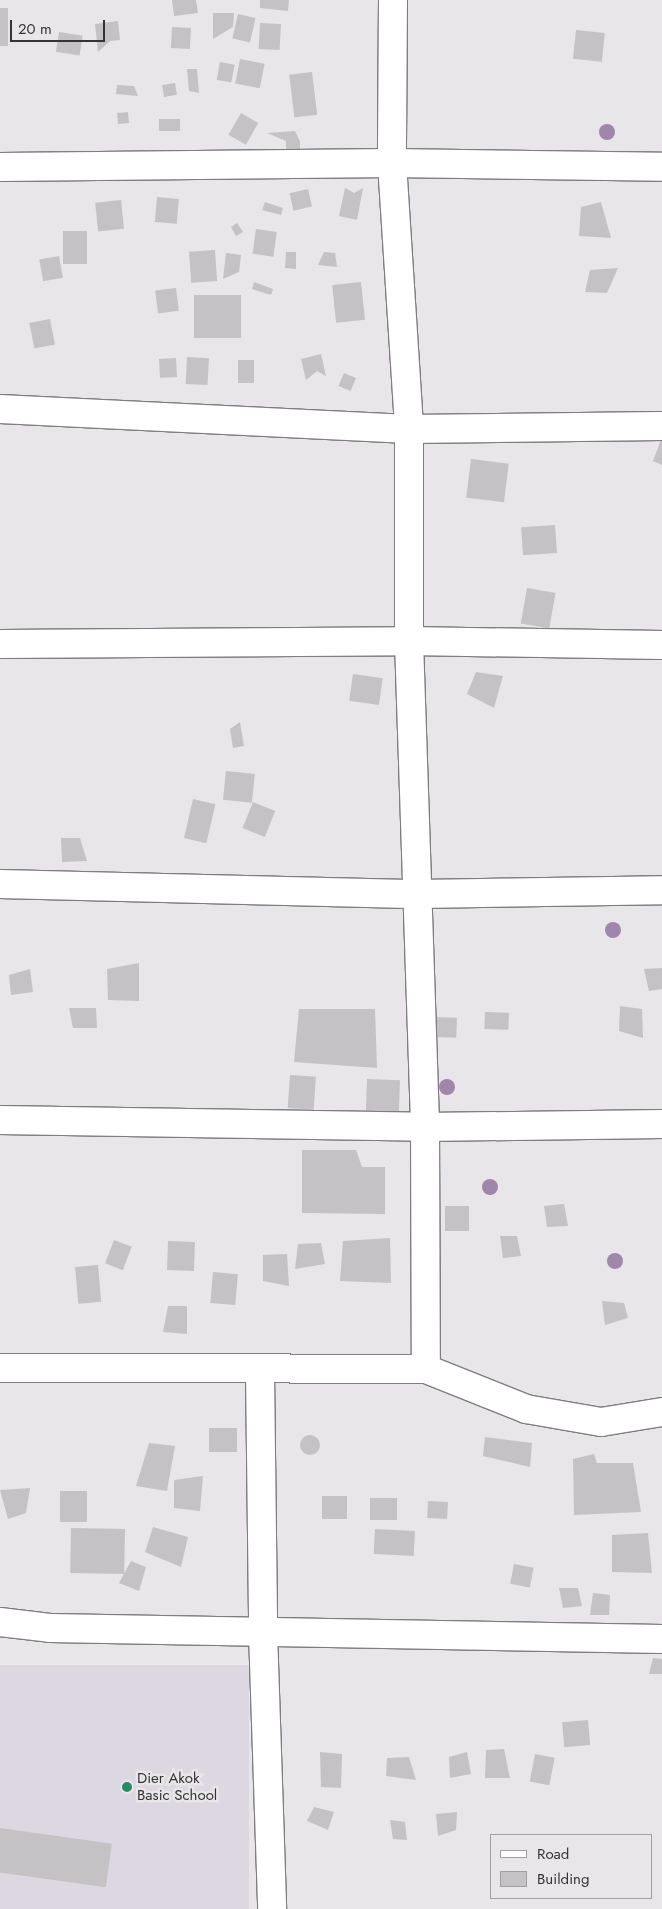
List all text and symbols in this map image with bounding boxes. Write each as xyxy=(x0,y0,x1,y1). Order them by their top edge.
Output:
scale bar xyxy=(12,10,108,42)
text: 20 m xyxy=(18,18,52,40)
place label: Dier Akok Basic School xyxy=(137,1769,217,1804)
marker: Dier Akok Basic School xyxy=(121,1781,133,1793)
legend xyxy=(490,1834,652,1899)
text: Road xyxy=(537,1843,569,1865)
text: Building xyxy=(537,1868,589,1890)

